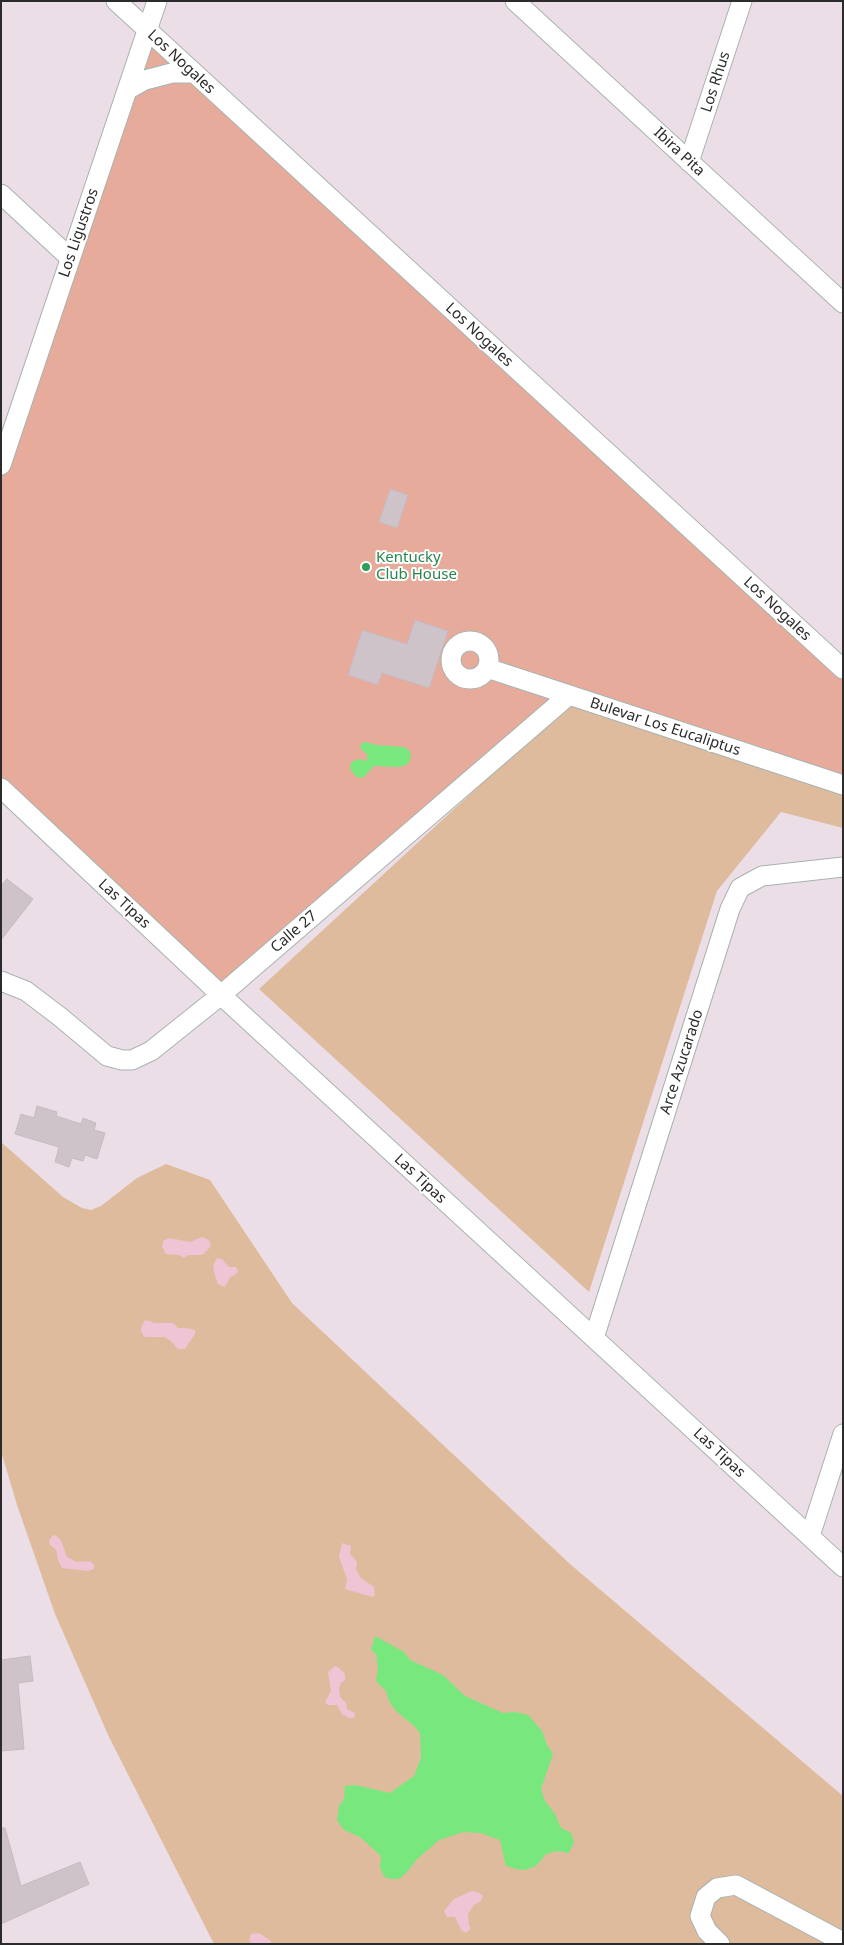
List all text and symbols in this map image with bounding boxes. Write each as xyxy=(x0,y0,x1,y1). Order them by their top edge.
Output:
street label: Los Nogales xyxy=(144,26,218,98)
street label: Los Rhus xyxy=(698,49,734,115)
street label: Ibira Pita xyxy=(650,124,708,180)
street label: Los Ligustros xyxy=(55,186,103,280)
street label: Los Nogales xyxy=(442,299,516,371)
place label: Kentucky Club House xyxy=(376,549,457,584)
marker: Kentucky Club House xyxy=(360,561,372,573)
street label: Los Nogales xyxy=(740,573,814,645)
street label: Bulevar Los Eucaliptus xyxy=(587,694,743,760)
street label: Las Tipas xyxy=(94,875,154,933)
street label: Calle 27 xyxy=(267,907,321,957)
street label: Arce Azucarado xyxy=(657,1007,707,1117)
street label: Las Tipas xyxy=(390,1150,450,1208)
street label: Las Tipas xyxy=(689,1424,749,1482)

